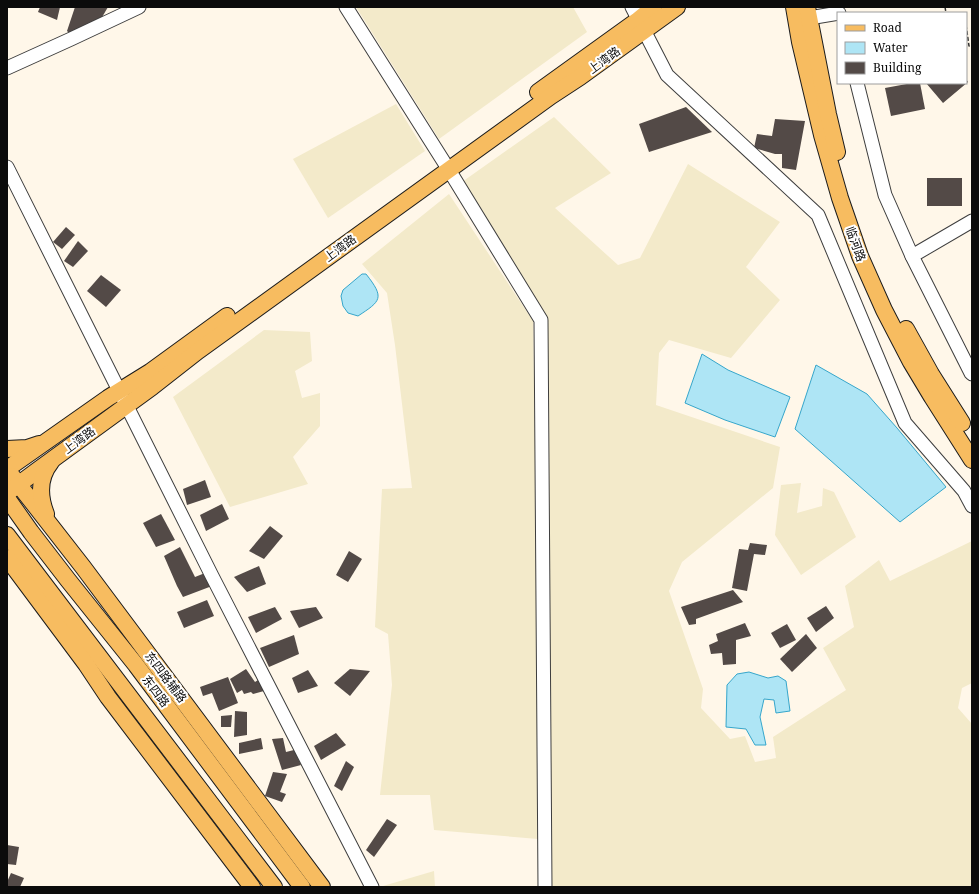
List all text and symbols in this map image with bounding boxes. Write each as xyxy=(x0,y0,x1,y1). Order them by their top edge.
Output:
legend xyxy=(837,12,967,84)
text: Road xyxy=(873,19,903,36)
text: Water xyxy=(873,39,908,56)
street label: 上湾路 xyxy=(584,43,624,77)
text: Building xyxy=(873,59,922,76)
street label: 临河路 xyxy=(842,224,870,264)
street label: 上湾路 xyxy=(320,231,360,265)
street label: 上湾路 xyxy=(59,423,99,457)
street label: 东四路辅路 xyxy=(142,649,190,705)
street label: 东四路 xyxy=(139,672,173,710)

